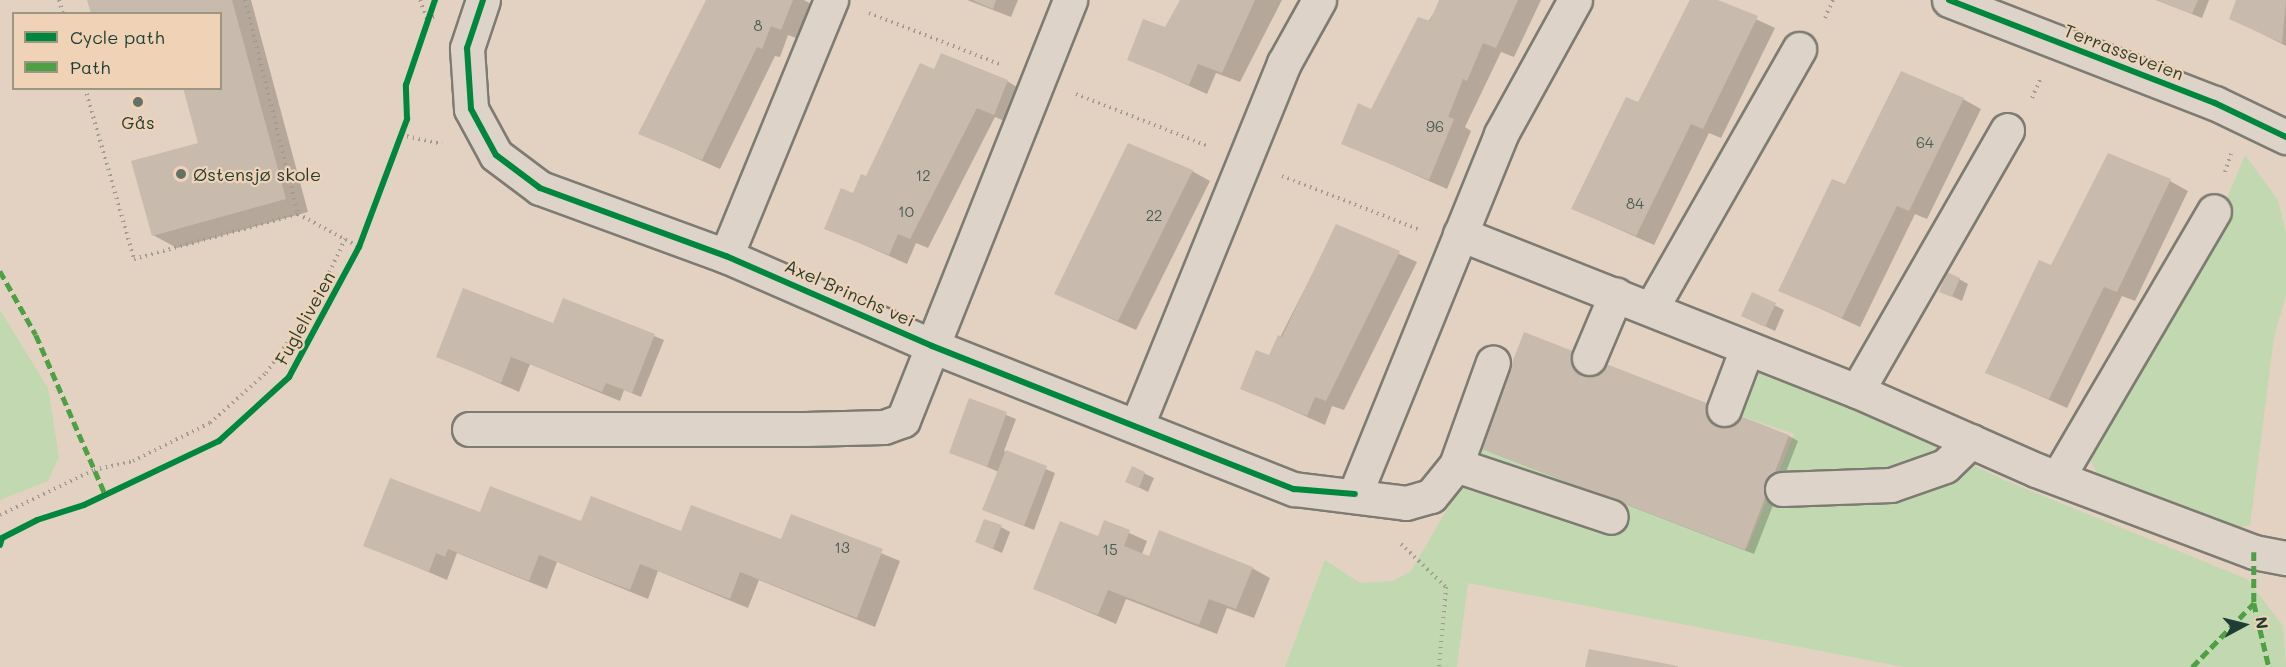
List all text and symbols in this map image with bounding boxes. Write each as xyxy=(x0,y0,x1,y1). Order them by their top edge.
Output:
legend xyxy=(12,12,222,90)
house number: 8 xyxy=(753,17,763,35)
street label: Terrasseveien xyxy=(2061,19,2187,85)
text: Cycle path xyxy=(70,25,165,49)
text: Path xyxy=(70,55,110,79)
marker: Gås xyxy=(131,95,145,109)
place label: Gås xyxy=(121,111,155,133)
house number: 96 xyxy=(1426,118,1444,136)
house number: 64 xyxy=(1916,134,1934,152)
place label: Østensjø skole xyxy=(193,163,321,185)
marker: Østensjø skole xyxy=(174,167,188,181)
house number: 12 xyxy=(915,167,931,185)
house number: 84 xyxy=(1626,195,1644,213)
house number: 10 xyxy=(898,203,914,221)
house number: 22 xyxy=(1146,207,1162,225)
street label: Axel Brinchs vei xyxy=(782,255,918,331)
street label: Fugleliveien xyxy=(271,268,339,368)
house number: 13 xyxy=(834,539,850,557)
house number: 15 xyxy=(1102,541,1118,559)
north arrow xyxy=(2214,595,2274,655)
text: N xyxy=(2251,615,2274,630)

